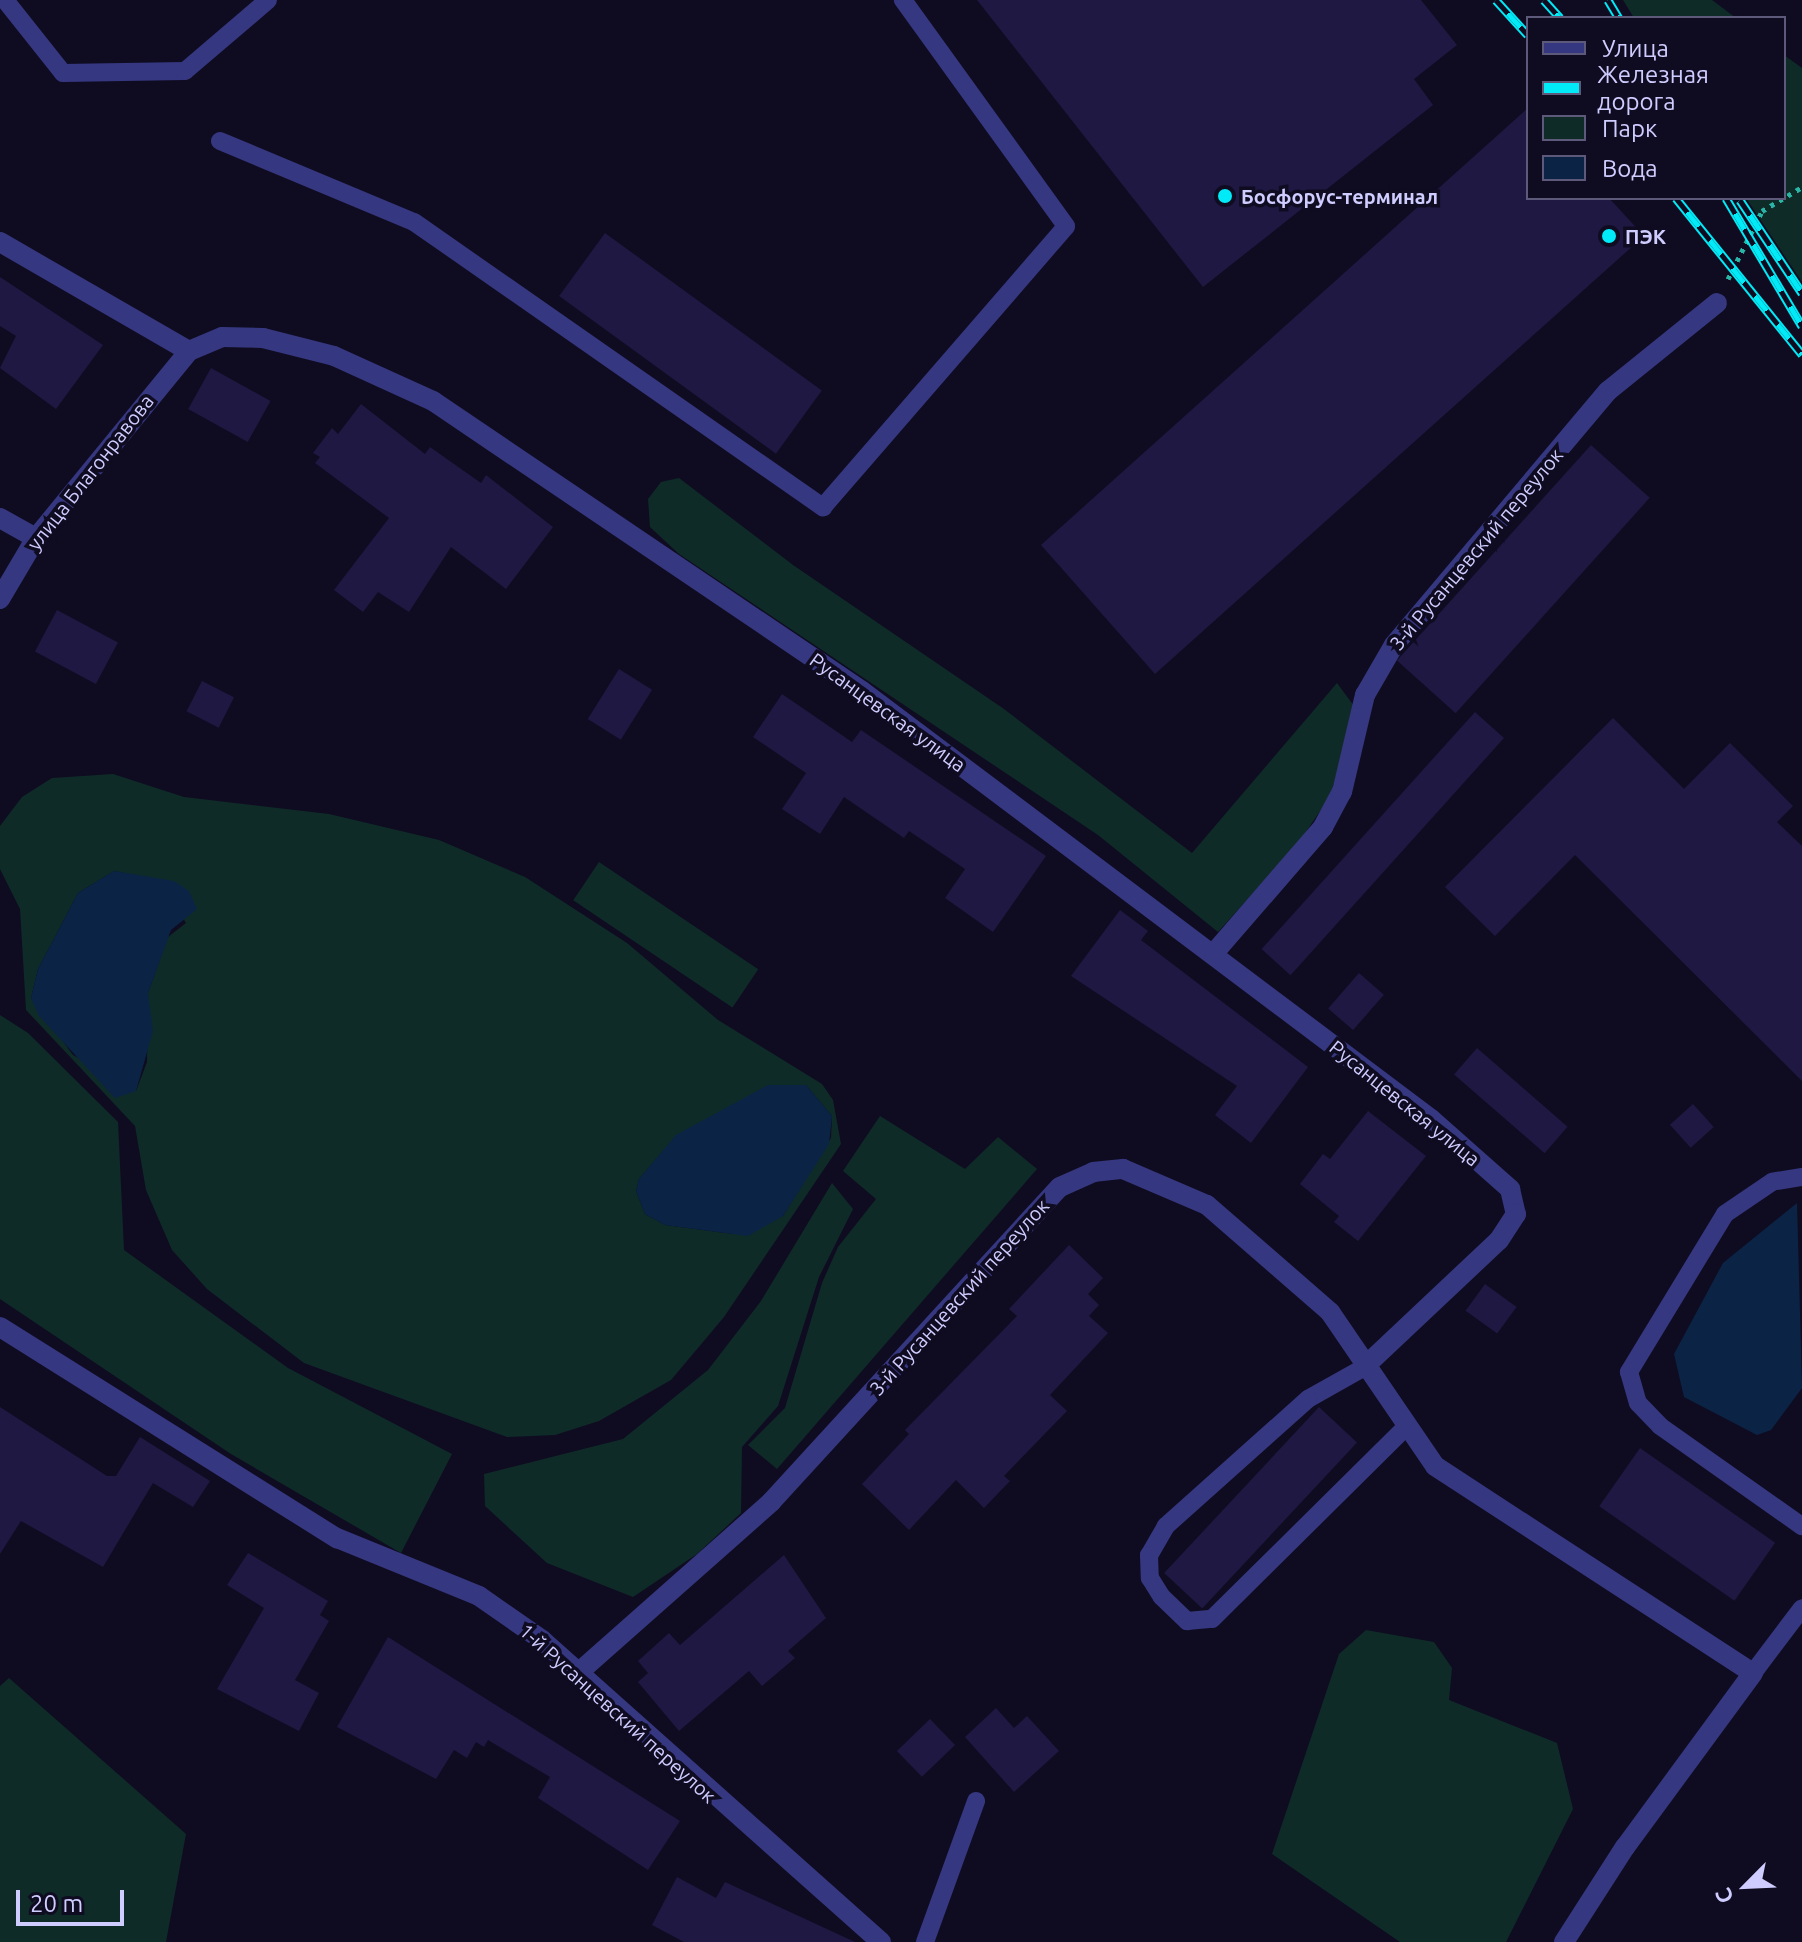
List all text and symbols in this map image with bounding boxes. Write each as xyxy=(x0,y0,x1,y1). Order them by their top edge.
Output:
legend xyxy=(1526,16,1786,200)
text: Улица xyxy=(1602,35,1669,62)
text: Железная дорога xyxy=(1597,61,1709,115)
text: Парк xyxy=(1602,115,1657,142)
text: Вода xyxy=(1602,155,1658,182)
place label: Босфорус-терминал xyxy=(1241,184,1438,208)
marker: Босфорус-терминал xyxy=(1216,187,1234,205)
place label: ПЭК xyxy=(1625,224,1666,248)
marker: ПЭК xyxy=(1600,227,1618,245)
street label: улица Благонравова xyxy=(22,389,158,555)
street label: 3-й Русанцевский переулок xyxy=(1384,443,1568,655)
street label: Русанцевская улица xyxy=(805,647,971,777)
street label: Русанцевская улица xyxy=(1325,1035,1485,1171)
street label: 3-й Русанцевский переулок xyxy=(864,1194,1054,1400)
street label: 1-й Русанцевский переулок xyxy=(515,1618,721,1808)
north arrow xyxy=(1706,1846,1786,1926)
scale bar xyxy=(20,1874,128,1924)
text: С xyxy=(1709,1884,1738,1907)
text: 20 m xyxy=(30,1890,83,1917)

